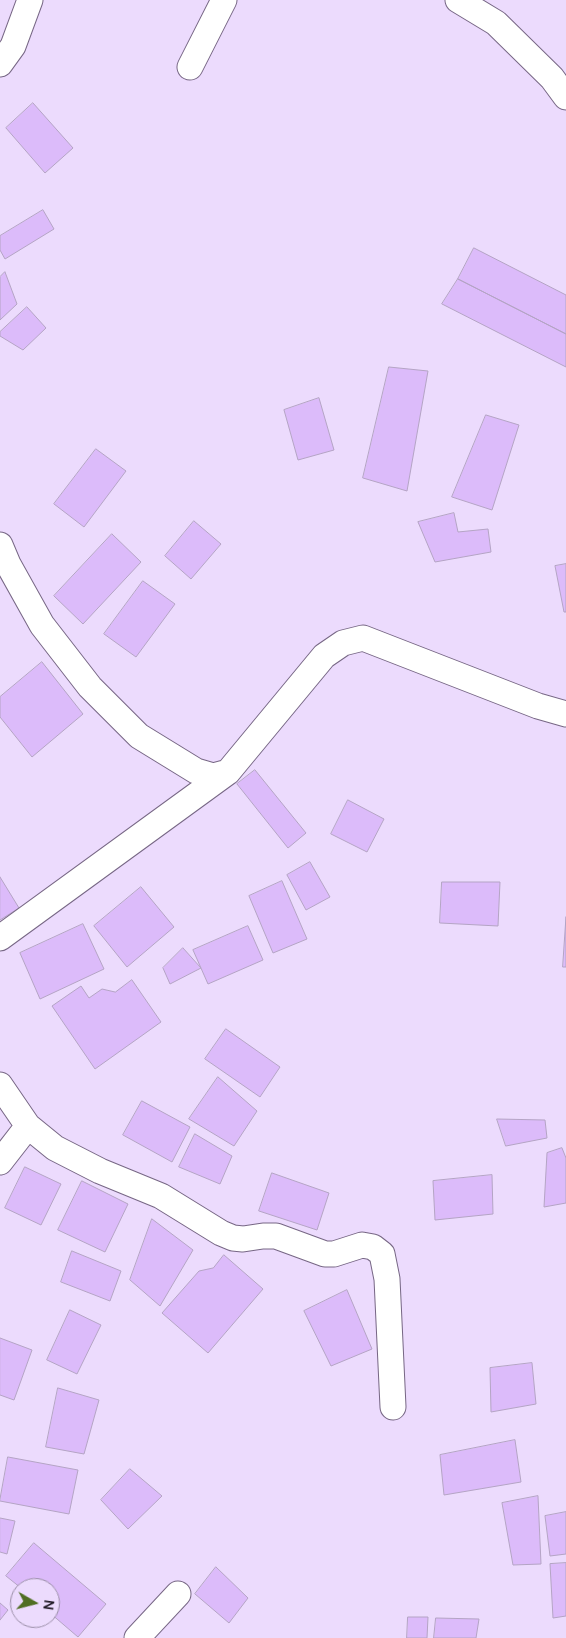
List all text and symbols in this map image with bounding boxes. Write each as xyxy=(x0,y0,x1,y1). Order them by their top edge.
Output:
north arrow xyxy=(10,1578,60,1628)
text: N xyxy=(39,1599,59,1611)

